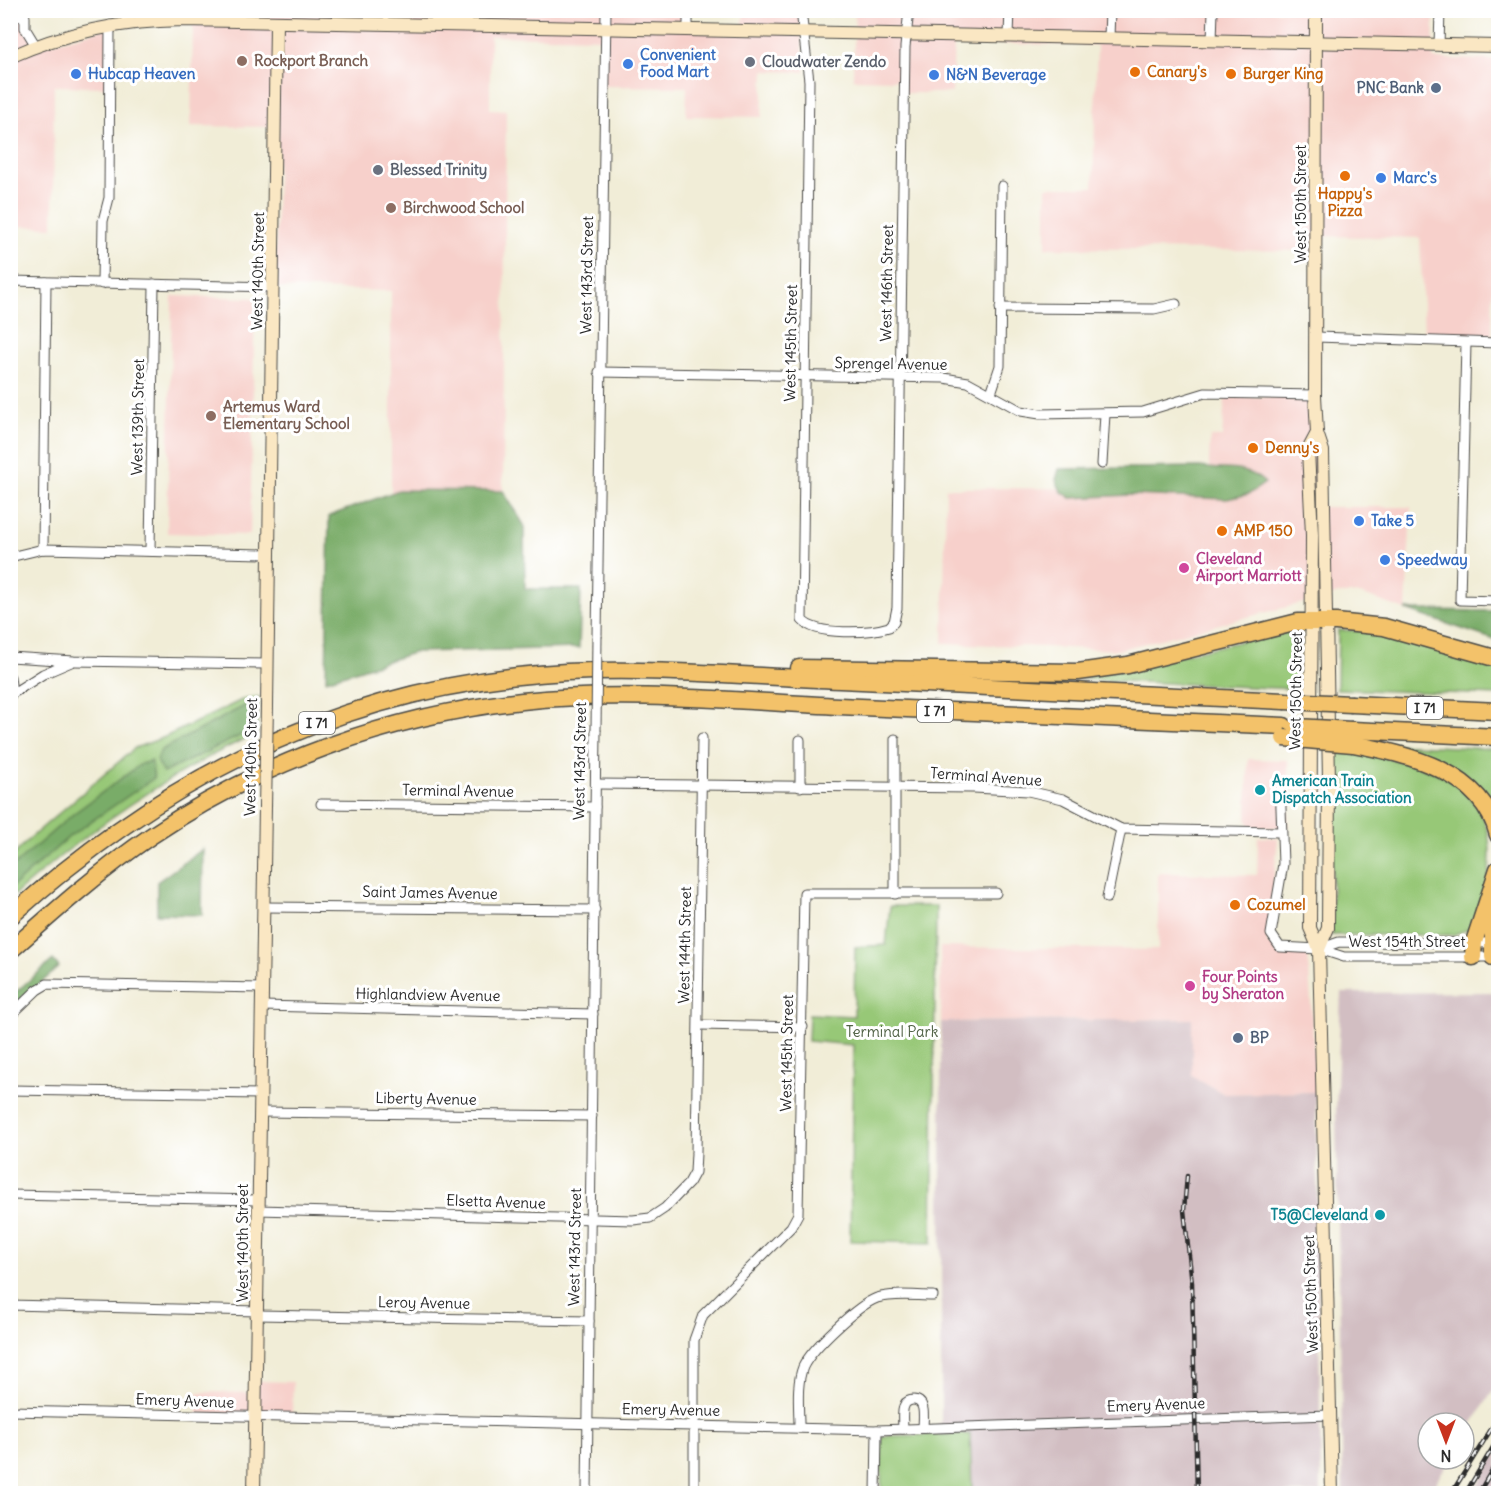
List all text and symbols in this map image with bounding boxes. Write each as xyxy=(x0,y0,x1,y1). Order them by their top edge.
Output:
place label: Convenient Food Mart xyxy=(640,45,717,81)
place label: Rockport Branch xyxy=(254,51,369,71)
place label: Cloudwater Zendo xyxy=(762,52,887,71)
marker: Rockport Branch xyxy=(235,54,249,68)
marker: Cloudwater Zendo xyxy=(743,55,757,69)
marker: Convenient Food Mart xyxy=(621,57,635,71)
place label: Canary's xyxy=(1147,62,1207,82)
place label: Hubcap Heaven xyxy=(88,64,196,84)
place label: Burger King xyxy=(1243,64,1323,84)
place label: N&N Beverage xyxy=(946,65,1046,85)
marker: Canary's xyxy=(1128,65,1142,79)
marker: Hubcap Heaven xyxy=(69,67,83,81)
marker: Burger King xyxy=(1224,67,1238,81)
marker: N&N Beverage xyxy=(927,68,941,82)
place label: PNC Bank xyxy=(1356,78,1424,97)
marker: PNC Bank xyxy=(1429,81,1443,95)
street label: West 150th Street xyxy=(1291,145,1310,263)
place label: Blessed Trinity xyxy=(390,160,487,180)
marker: Blessed Trinity xyxy=(371,163,385,177)
place label: Marc's xyxy=(1393,168,1437,187)
marker: Happy's Pizza xyxy=(1338,169,1352,183)
marker: Marc's xyxy=(1374,171,1388,185)
place label: Happy's Pizza xyxy=(1318,184,1372,220)
place label: Birchwood School xyxy=(403,198,524,217)
marker: Birchwood School xyxy=(384,201,398,215)
street label: West 140th Street xyxy=(247,212,268,330)
street label: West 143rd Street xyxy=(576,216,597,334)
street label: West 146th Street xyxy=(876,224,897,342)
street label: West 145th Street xyxy=(780,284,801,402)
street label: Sprengel Avenue xyxy=(834,353,948,374)
street label: West 139th Street xyxy=(127,358,148,476)
place label: Artemus Ward Elementary School xyxy=(223,397,350,434)
marker: Artemus Ward Elementary School xyxy=(204,409,218,423)
place label: Denny's xyxy=(1265,438,1319,458)
marker: Denny's xyxy=(1246,441,1260,455)
place label: Take 5 xyxy=(1371,511,1415,530)
marker: Take 5 xyxy=(1352,514,1366,528)
place label: AMP 150 xyxy=(1234,521,1293,540)
marker: AMP 150 xyxy=(1215,524,1229,538)
place label: Cleveland Airport Marriott xyxy=(1196,549,1302,586)
place label: Speedway xyxy=(1397,550,1468,570)
marker: Speedway xyxy=(1378,553,1392,567)
marker: Cleveland Airport Marriott xyxy=(1177,561,1191,575)
street label: West 150th Street xyxy=(1285,632,1306,750)
road number: I 71 xyxy=(1407,697,1443,719)
street label: West 140th Street xyxy=(240,698,261,816)
road number: I 71 xyxy=(917,700,953,722)
street label: West 143rd Street xyxy=(569,702,590,820)
road number: I 71 xyxy=(299,712,335,734)
street label: Terminal Avenue xyxy=(930,763,1043,790)
place label: American Train Dispatch Association xyxy=(1272,771,1412,808)
street label: Terminal Avenue xyxy=(402,780,514,801)
marker: American Train Dispatch Association xyxy=(1253,783,1267,797)
street label: Saint James Avenue xyxy=(362,882,498,903)
street label: West 144th Street xyxy=(674,886,695,1004)
place label: Cozumel xyxy=(1247,895,1306,914)
marker: Cozumel xyxy=(1228,898,1242,912)
street label: West 154th Street xyxy=(1348,932,1466,951)
place label: Four Points by Sheraton xyxy=(1202,967,1284,1004)
marker: Four Points by Sheraton xyxy=(1183,979,1197,993)
street label: Highlandview Avenue xyxy=(355,984,501,1005)
street label: West 145th Street xyxy=(776,994,797,1112)
park label: Terminal Park xyxy=(846,1022,939,1041)
place label: BP xyxy=(1250,1028,1269,1047)
marker: BP xyxy=(1231,1031,1245,1045)
street label: Liberty Avenue xyxy=(375,1088,477,1109)
street label: West 140th Street xyxy=(233,1184,252,1302)
street label: West 143rd Street xyxy=(564,1188,585,1306)
street label: Elsetta Avenue xyxy=(446,1190,546,1213)
place label: T5@Cleveland xyxy=(1270,1205,1368,1225)
marker: T5@Cleveland xyxy=(1373,1208,1387,1222)
street label: West 150th Street xyxy=(1299,1235,1322,1354)
street label: Leroy Avenue xyxy=(378,1292,470,1313)
street label: Emery Avenue xyxy=(135,1389,235,1412)
street label: Emery Avenue xyxy=(1106,1393,1206,1416)
street label: Emery Avenue xyxy=(622,1399,720,1420)
north arrow xyxy=(1416,1411,1476,1471)
text: N xyxy=(1440,1446,1452,1466)

